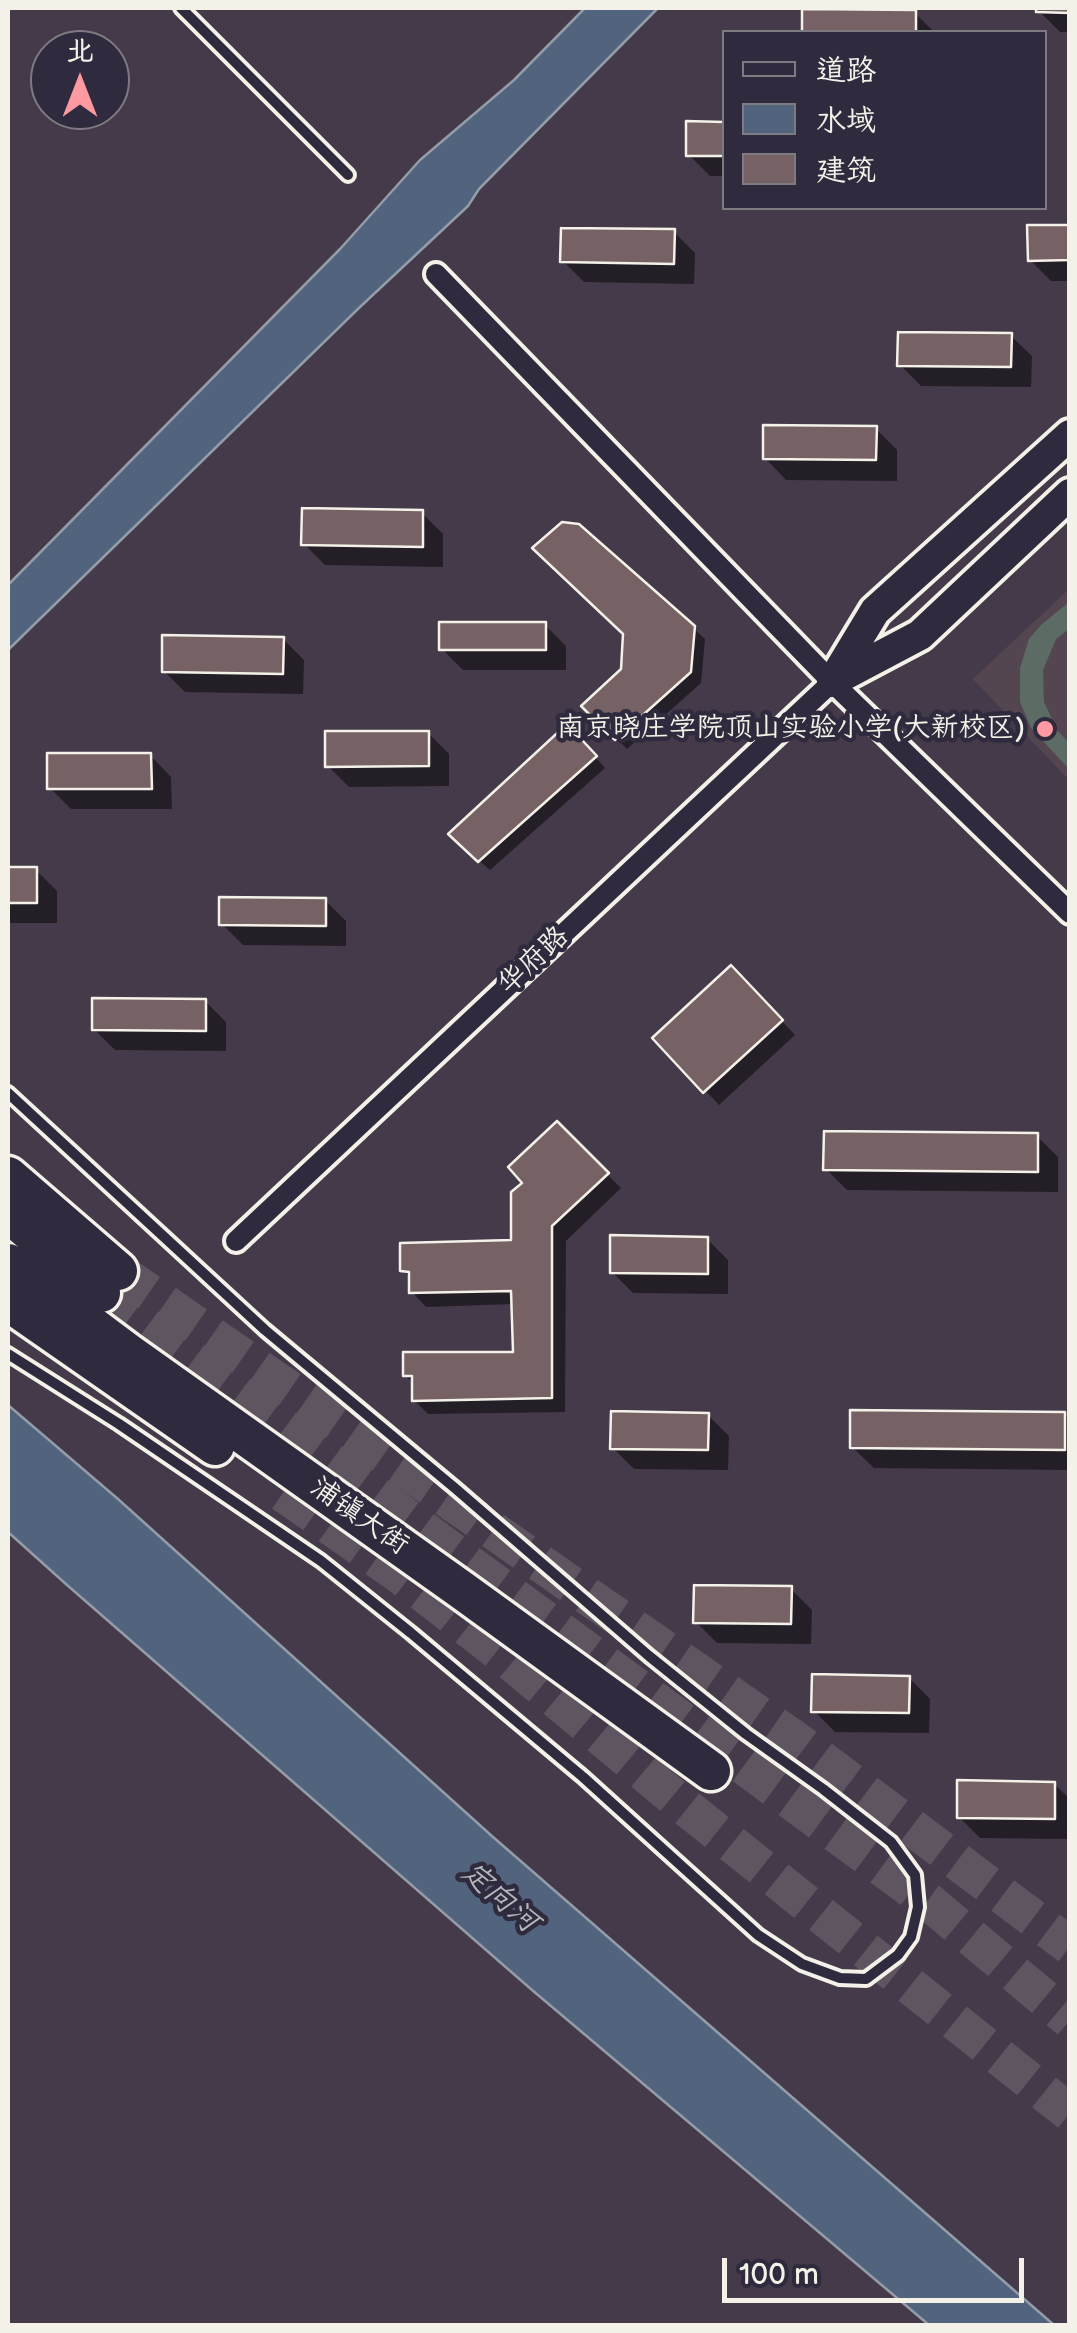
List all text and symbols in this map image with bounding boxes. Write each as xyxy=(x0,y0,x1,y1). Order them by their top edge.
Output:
north arrow xyxy=(30,30,130,130)
legend xyxy=(722,30,1047,210)
text: 北 xyxy=(66,35,94,68)
text: 道路 xyxy=(816,53,876,89)
text: 水域 xyxy=(816,103,876,139)
text: 建筑 xyxy=(816,153,876,189)
place label: 南京晓庄学院顶山实验小学(大新校区) xyxy=(557,712,1025,746)
marker: 南京晓庄学院顶山实验小学(大新校区) xyxy=(1034,718,1056,740)
street label: 华府路 xyxy=(492,920,576,1002)
street label: 浦镇大街 xyxy=(303,1471,415,1563)
water label: 定向河 xyxy=(453,1855,545,1941)
scale bar xyxy=(727,2238,1030,2300)
text: 100 m xyxy=(739,2257,819,2293)

